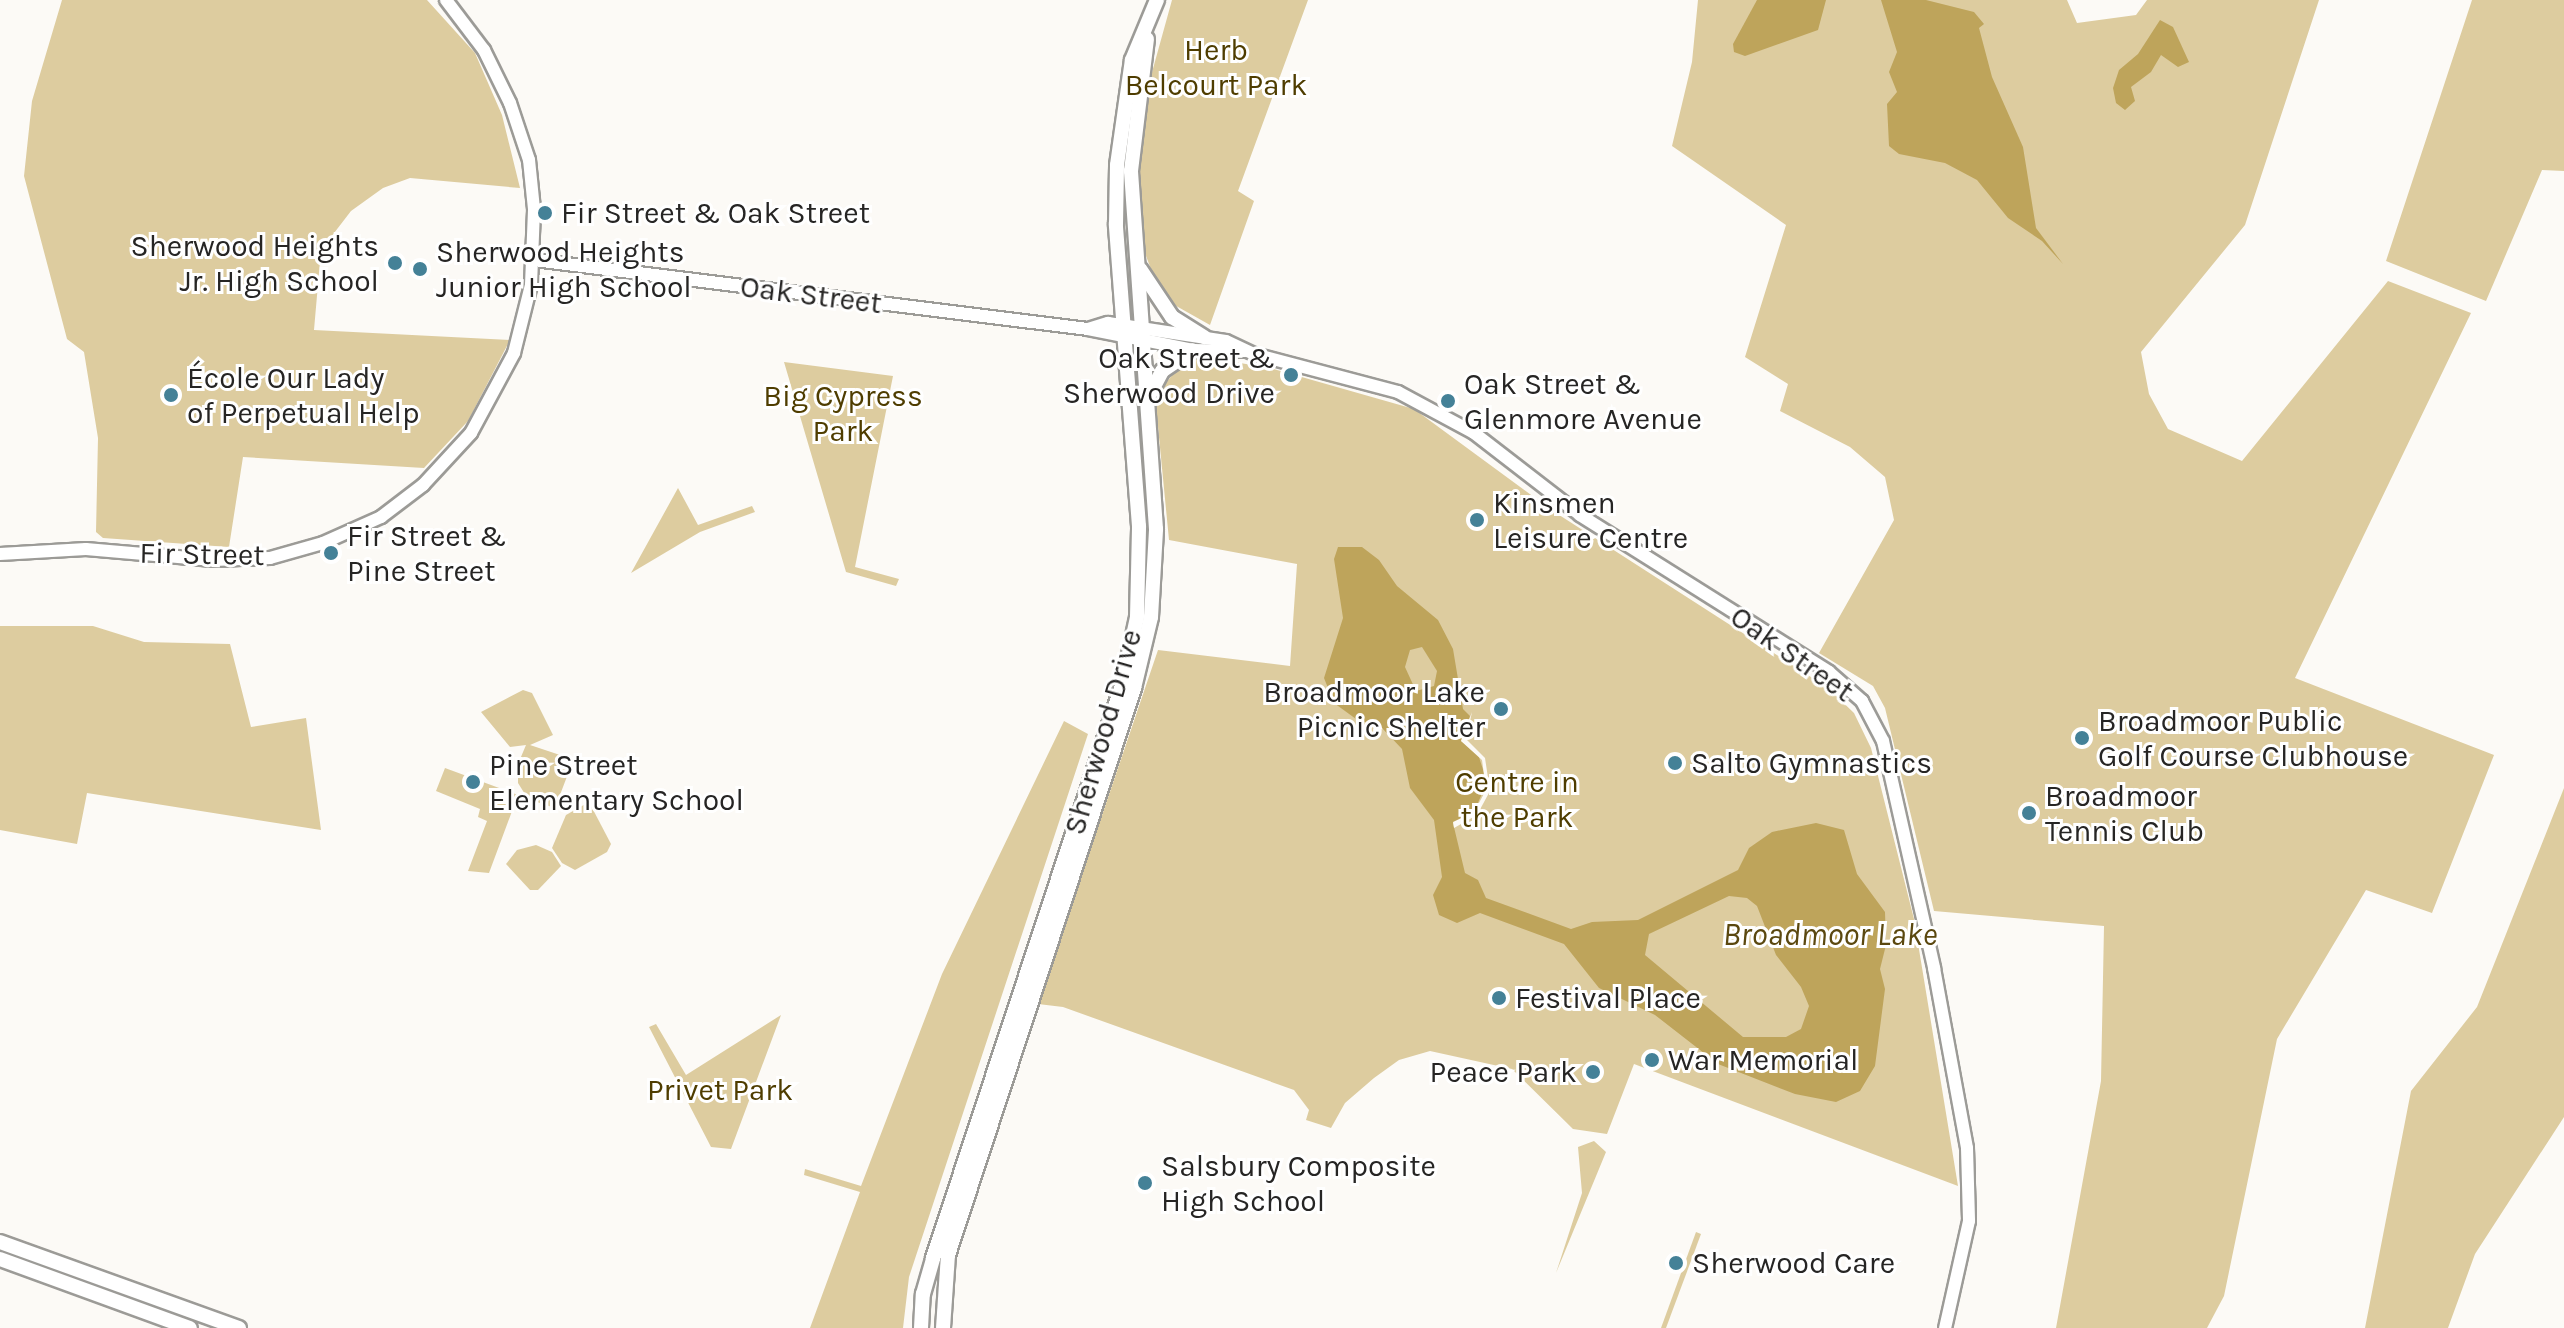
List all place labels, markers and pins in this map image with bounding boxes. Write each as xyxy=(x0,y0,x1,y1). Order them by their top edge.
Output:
place label: Fir Street & Oak Street xyxy=(561,195,870,231)
marker: Fir Street & Oak Street xyxy=(536,204,554,222)
place label: Sherwood Heights Jr. High School xyxy=(131,228,379,298)
place label: Sherwood Heights Junior High School xyxy=(436,234,692,304)
marker: Sherwood Heights Jr. High School xyxy=(386,254,404,272)
marker: Sherwood Heights Junior High School xyxy=(411,260,429,278)
place label: Oak Street & Sherwood Drive xyxy=(1063,340,1275,410)
place label: École Our Lady of Perpetual Help xyxy=(187,360,419,430)
marker: Oak Street & Sherwood Drive xyxy=(1282,366,1300,384)
place label: Oak Street & Glenmore Avenue xyxy=(1464,366,1702,436)
marker: École Our Lady of Perpetual Help xyxy=(162,386,180,404)
marker: Oak Street & Glenmore Avenue xyxy=(1439,392,1457,410)
place label: Kinsmen Leisure Centre xyxy=(1493,485,1688,556)
marker: Kinsmen Leisure Centre xyxy=(1468,511,1486,529)
place label: Fir Street & Pine Street xyxy=(347,518,507,588)
marker: Fir Street & Pine Street xyxy=(322,544,340,562)
place label: Broadmoor Lake Picnic Shelter xyxy=(1263,674,1485,744)
marker: Broadmoor Lake Picnic Shelter xyxy=(1492,700,1510,718)
place label: Broadmoor Public Golf Course Clubhouse xyxy=(2098,703,2408,774)
marker: Broadmoor Public Golf Course Clubhouse xyxy=(2073,729,2091,747)
place label: Salto Gymnastics xyxy=(1691,745,1932,781)
place label: Pine Street Elementary School xyxy=(489,747,744,818)
marker: Salto Gymnastics xyxy=(1666,754,1684,772)
marker: Pine Street Elementary School xyxy=(464,773,482,791)
place label: Broadmoor Tennis Club xyxy=(2045,778,2204,848)
marker: Broadmoor Tennis Club xyxy=(2020,804,2038,822)
place label: Festival Place xyxy=(1515,980,1701,1016)
marker: Festival Place xyxy=(1490,989,1508,1007)
place label: War Memorial xyxy=(1668,1042,1858,1078)
marker: War Memorial xyxy=(1643,1051,1661,1069)
place label: Peace Park xyxy=(1430,1054,1577,1090)
marker: Peace Park xyxy=(1584,1063,1602,1081)
place label: Salsbury Composite High School xyxy=(1161,1148,1436,1218)
marker: Salsbury Composite High School xyxy=(1136,1174,1154,1192)
place label: Sherwood Care xyxy=(1692,1245,1895,1281)
marker: Sherwood Care xyxy=(1667,1254,1685,1272)

